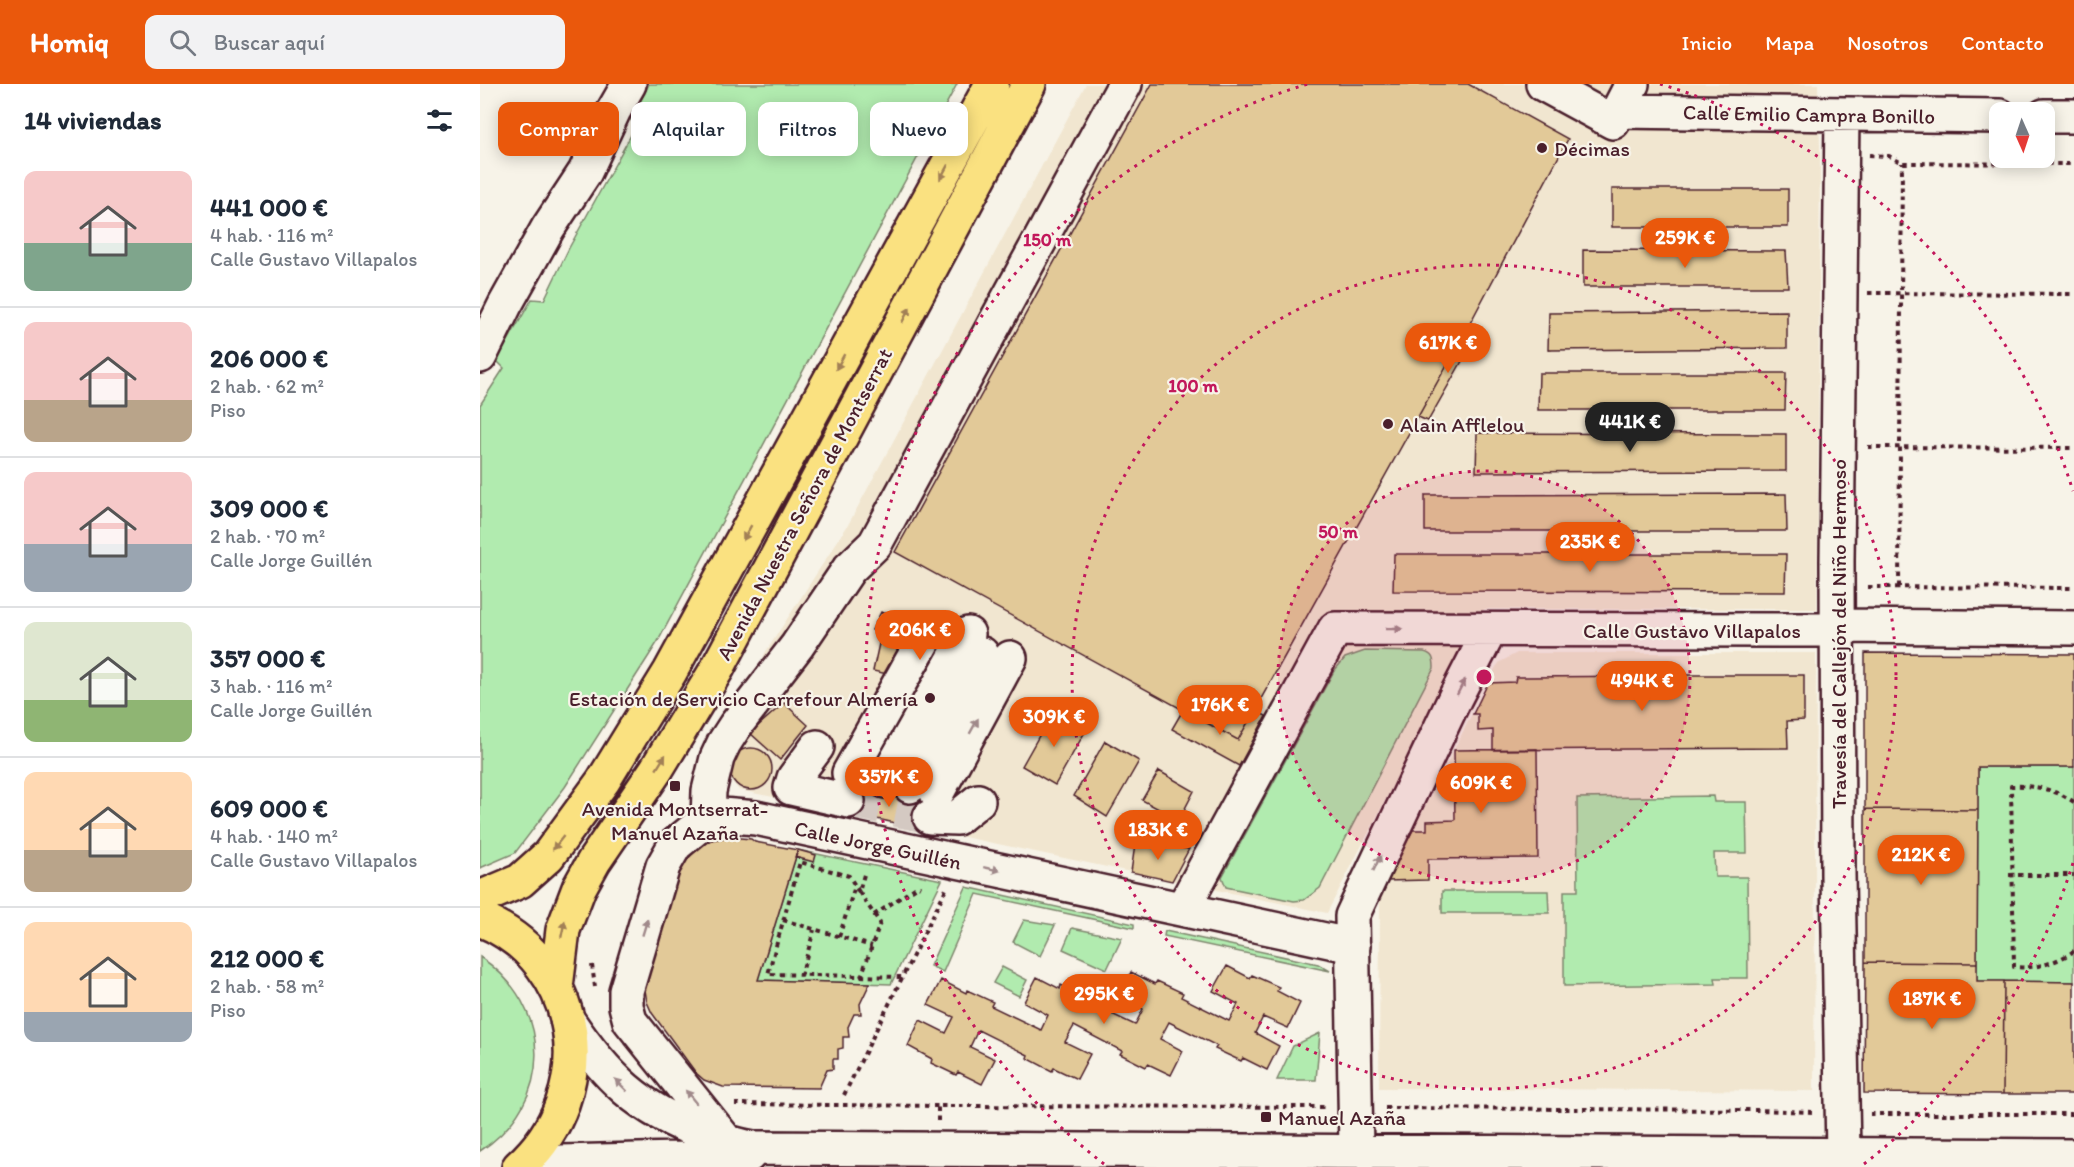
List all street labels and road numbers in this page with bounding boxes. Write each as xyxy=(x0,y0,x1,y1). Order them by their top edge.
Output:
street label: Calle Emilio Campra Bonillo xyxy=(1683,99,1935,129)
street label: Avenida Nuestra Señora de Montserrat xyxy=(711,344,897,664)
street label: Travesía del Callejón del Niño Hermoso xyxy=(1826,459,1851,809)
street label: Calle Gustavo Villapalos xyxy=(1583,618,1801,643)
street label: Calle Jorge Guillén xyxy=(792,815,964,875)

